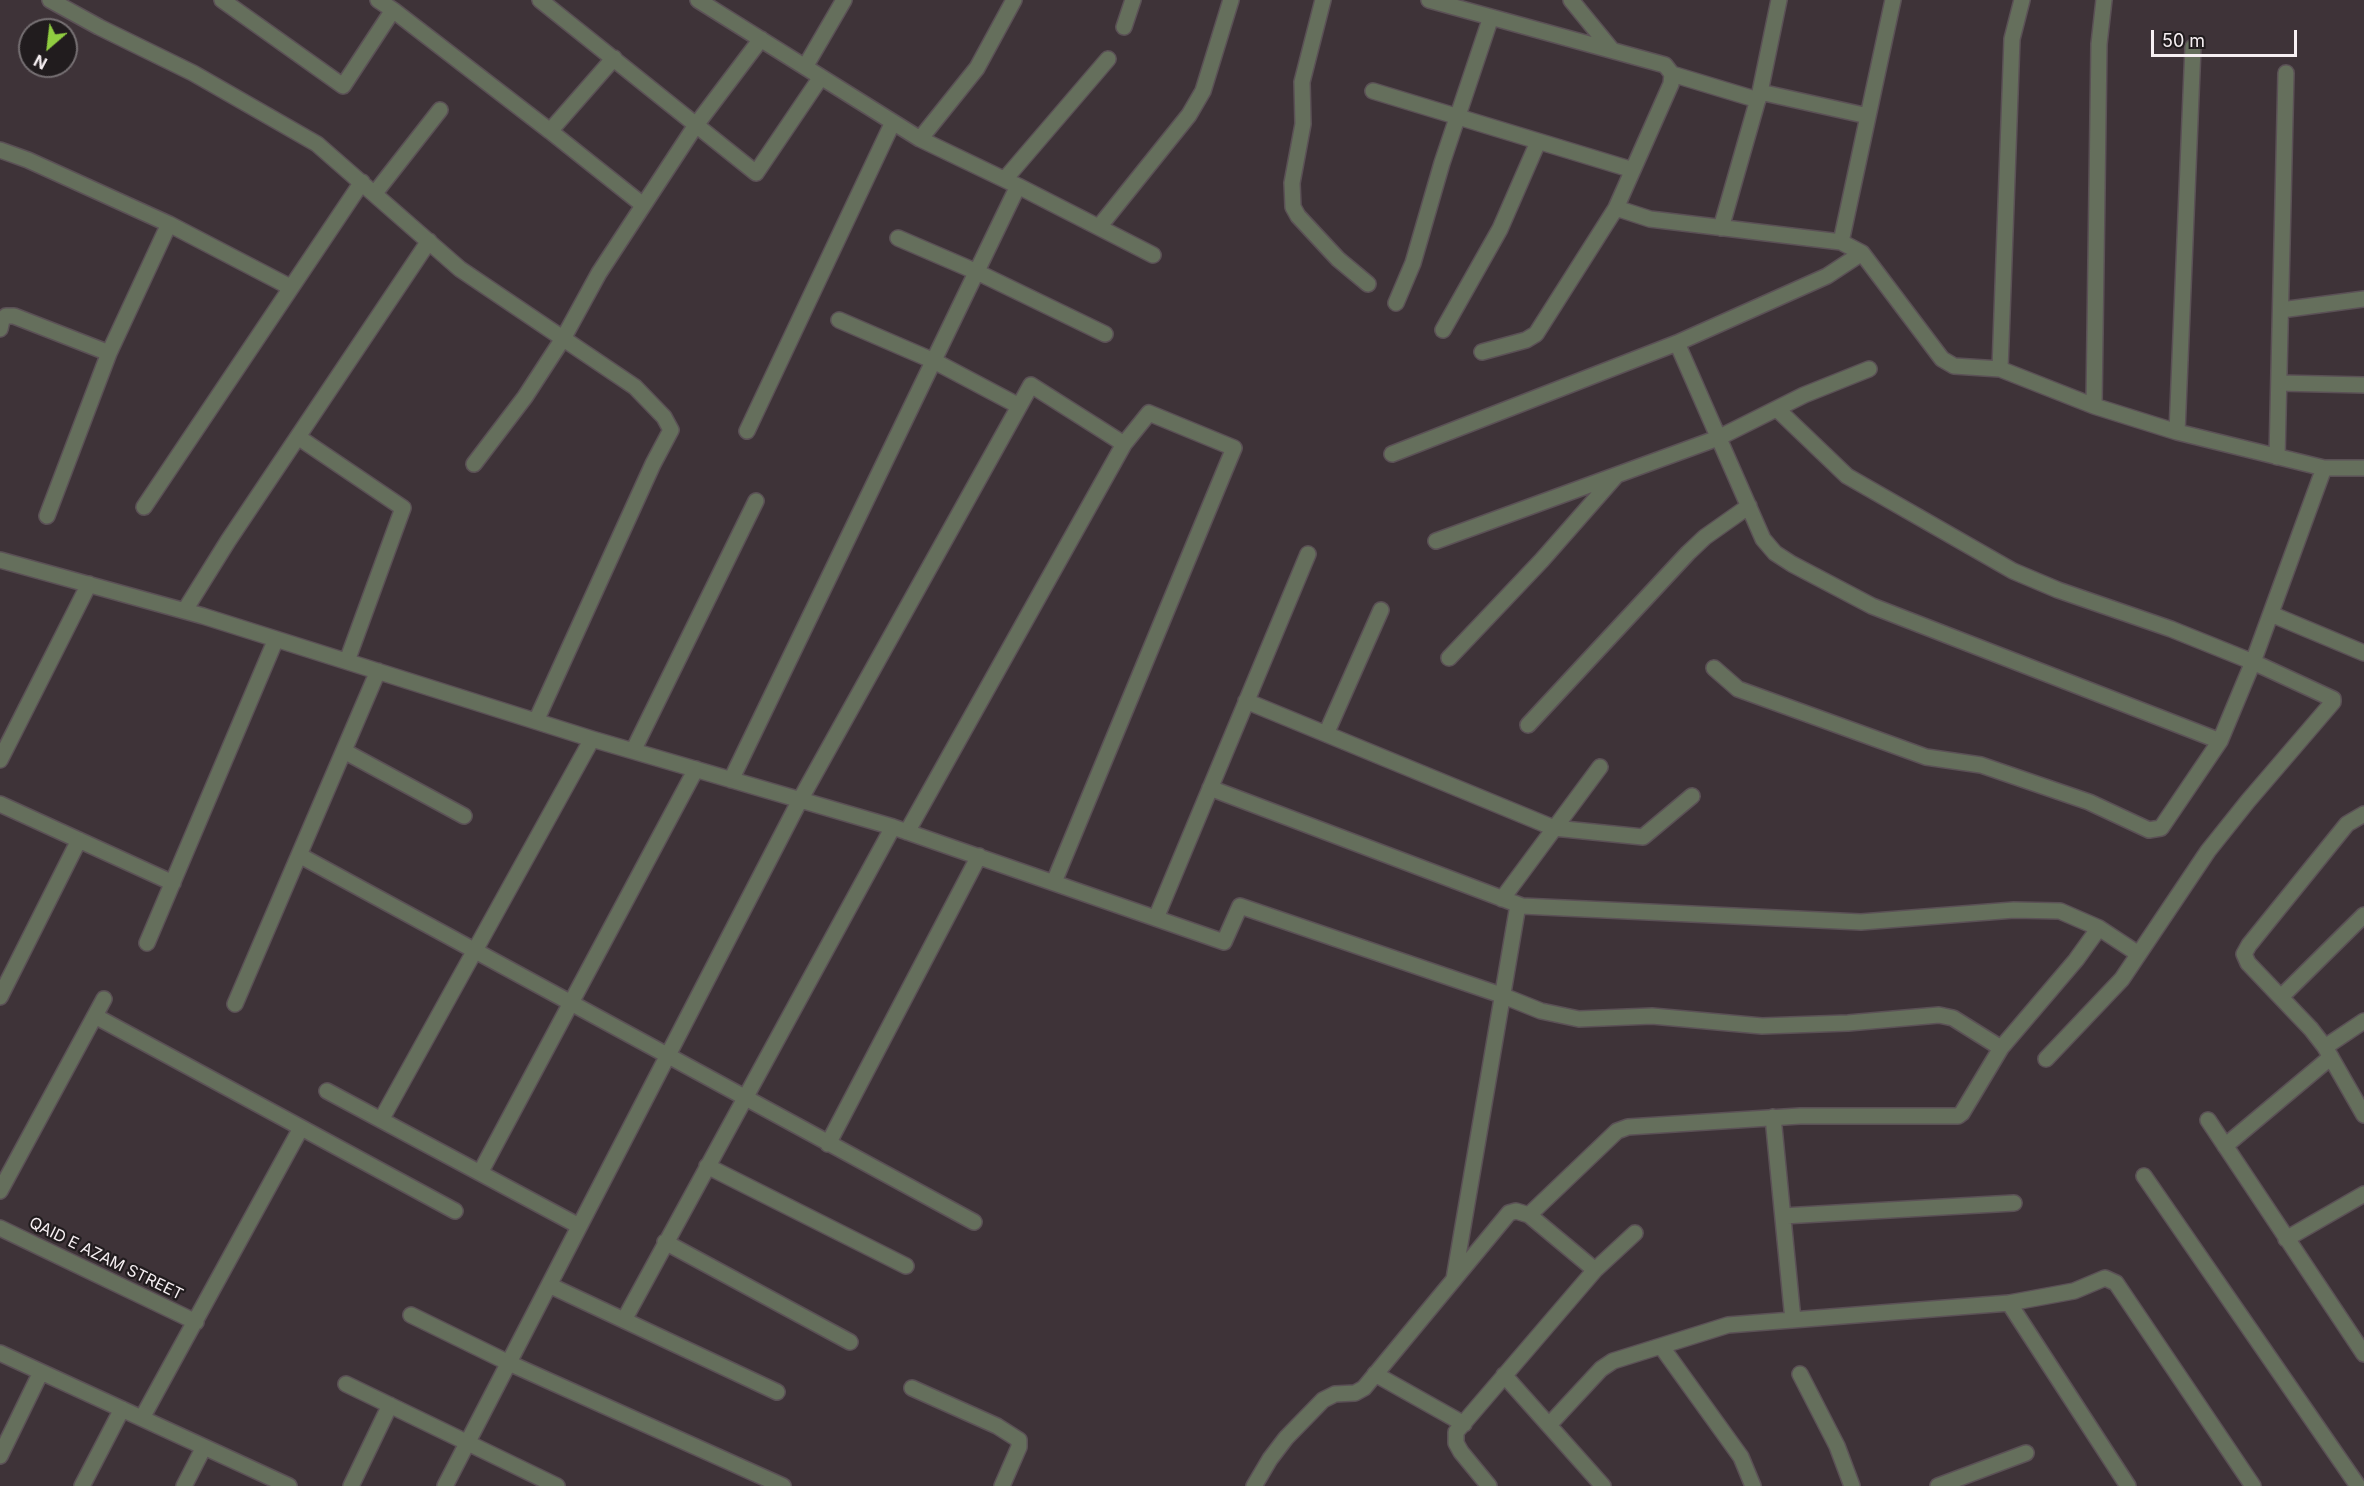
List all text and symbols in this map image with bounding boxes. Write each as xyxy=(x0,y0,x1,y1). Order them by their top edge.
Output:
north arrow xyxy=(18,18,78,78)
scale bar xyxy=(2154,18,2300,56)
text: 50 m xyxy=(2162,30,2205,51)
text: N xyxy=(30,50,51,74)
street label: QAID E AZAM STREET xyxy=(26,1213,186,1305)

